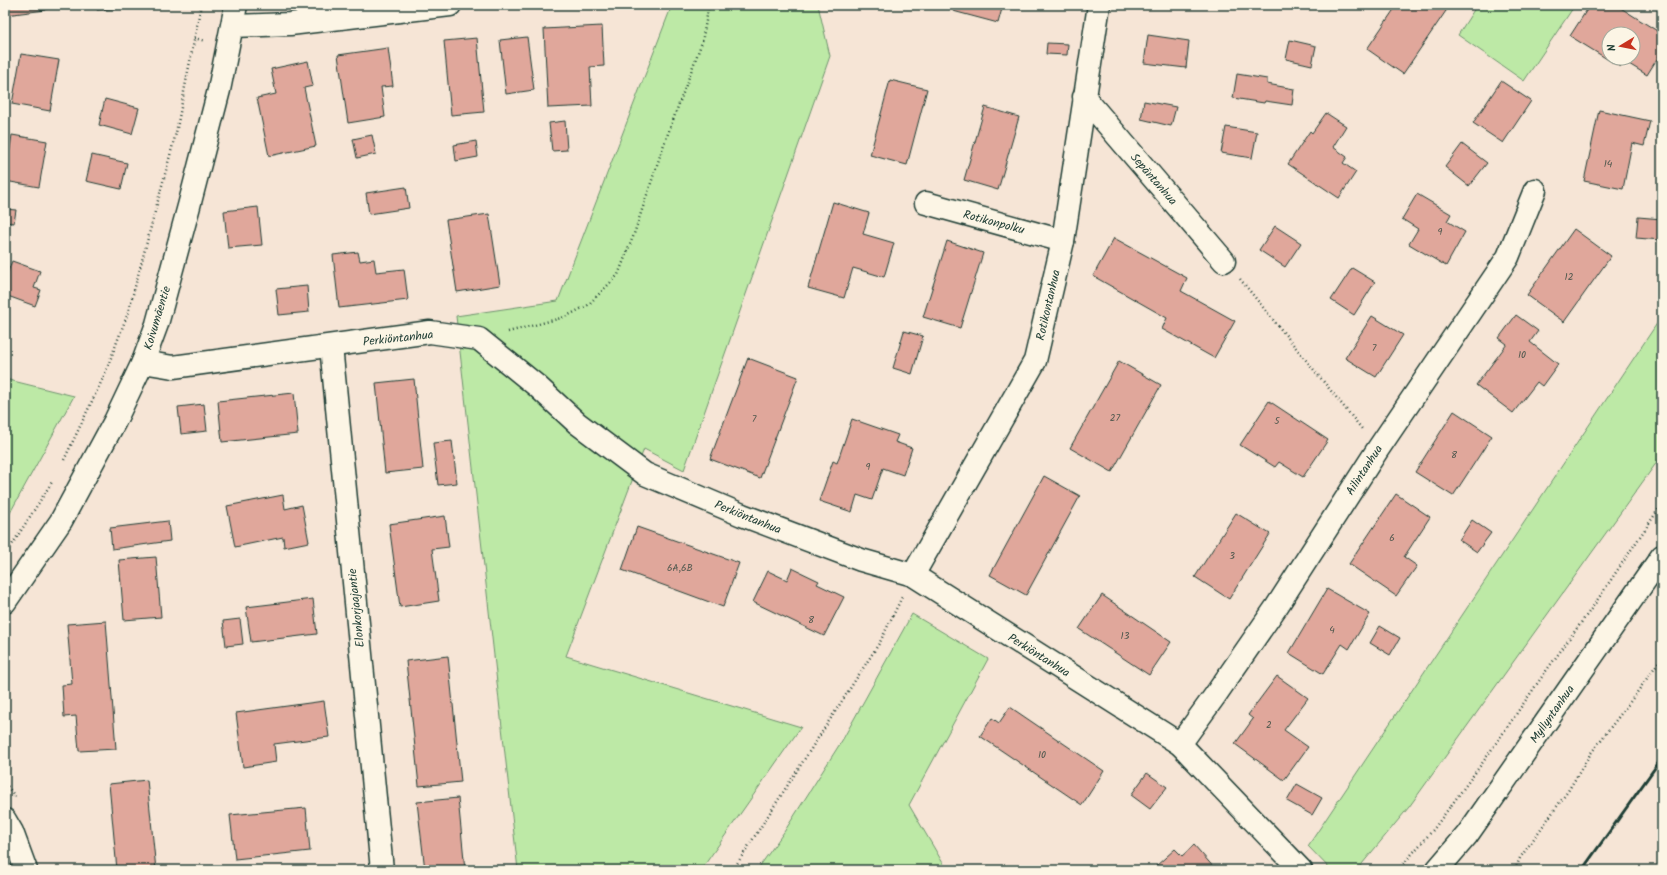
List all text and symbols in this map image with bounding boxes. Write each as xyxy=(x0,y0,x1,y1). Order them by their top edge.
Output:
north arrow xyxy=(1601,26,1641,66)
text: N xyxy=(1603,43,1622,53)
street label: Sepäntanhua xyxy=(1125,149,1182,210)
house number: 14 xyxy=(1604,156,1613,172)
street label: Rotikonpolku xyxy=(961,205,1027,240)
house number: 9 xyxy=(1438,224,1443,240)
street label: Rotikontanhua xyxy=(1031,268,1066,342)
house number: 12 xyxy=(1565,269,1574,285)
street label: Koivumäentie xyxy=(139,283,176,353)
street label: Perkiöntanhua xyxy=(362,325,435,352)
house number: 7 xyxy=(1372,340,1377,356)
house number: 10 xyxy=(1518,347,1526,363)
house number: 27 xyxy=(1110,410,1121,426)
house number: 7 xyxy=(752,411,757,427)
house number: 5 xyxy=(1274,413,1280,429)
street label: Ailintanhua xyxy=(1341,441,1388,499)
house number: 8 xyxy=(1451,447,1458,463)
house number: 9 xyxy=(866,459,871,475)
street label: Perkiöntanhua xyxy=(711,495,784,540)
house number: 6 xyxy=(1389,530,1395,546)
house number: 3 xyxy=(1229,548,1235,564)
house number: 6A,6B xyxy=(667,560,693,576)
street label: Elonkorjaajantie xyxy=(343,567,370,648)
house number: 8 xyxy=(808,612,815,628)
house number: 4 xyxy=(1329,622,1335,638)
house number: 13 xyxy=(1121,628,1130,644)
street label: Perkiöntanhua xyxy=(1004,629,1074,682)
street label: Myllyntanhua xyxy=(1525,681,1580,747)
house number: 2 xyxy=(1266,717,1272,733)
house number: 10 xyxy=(1038,747,1046,763)

